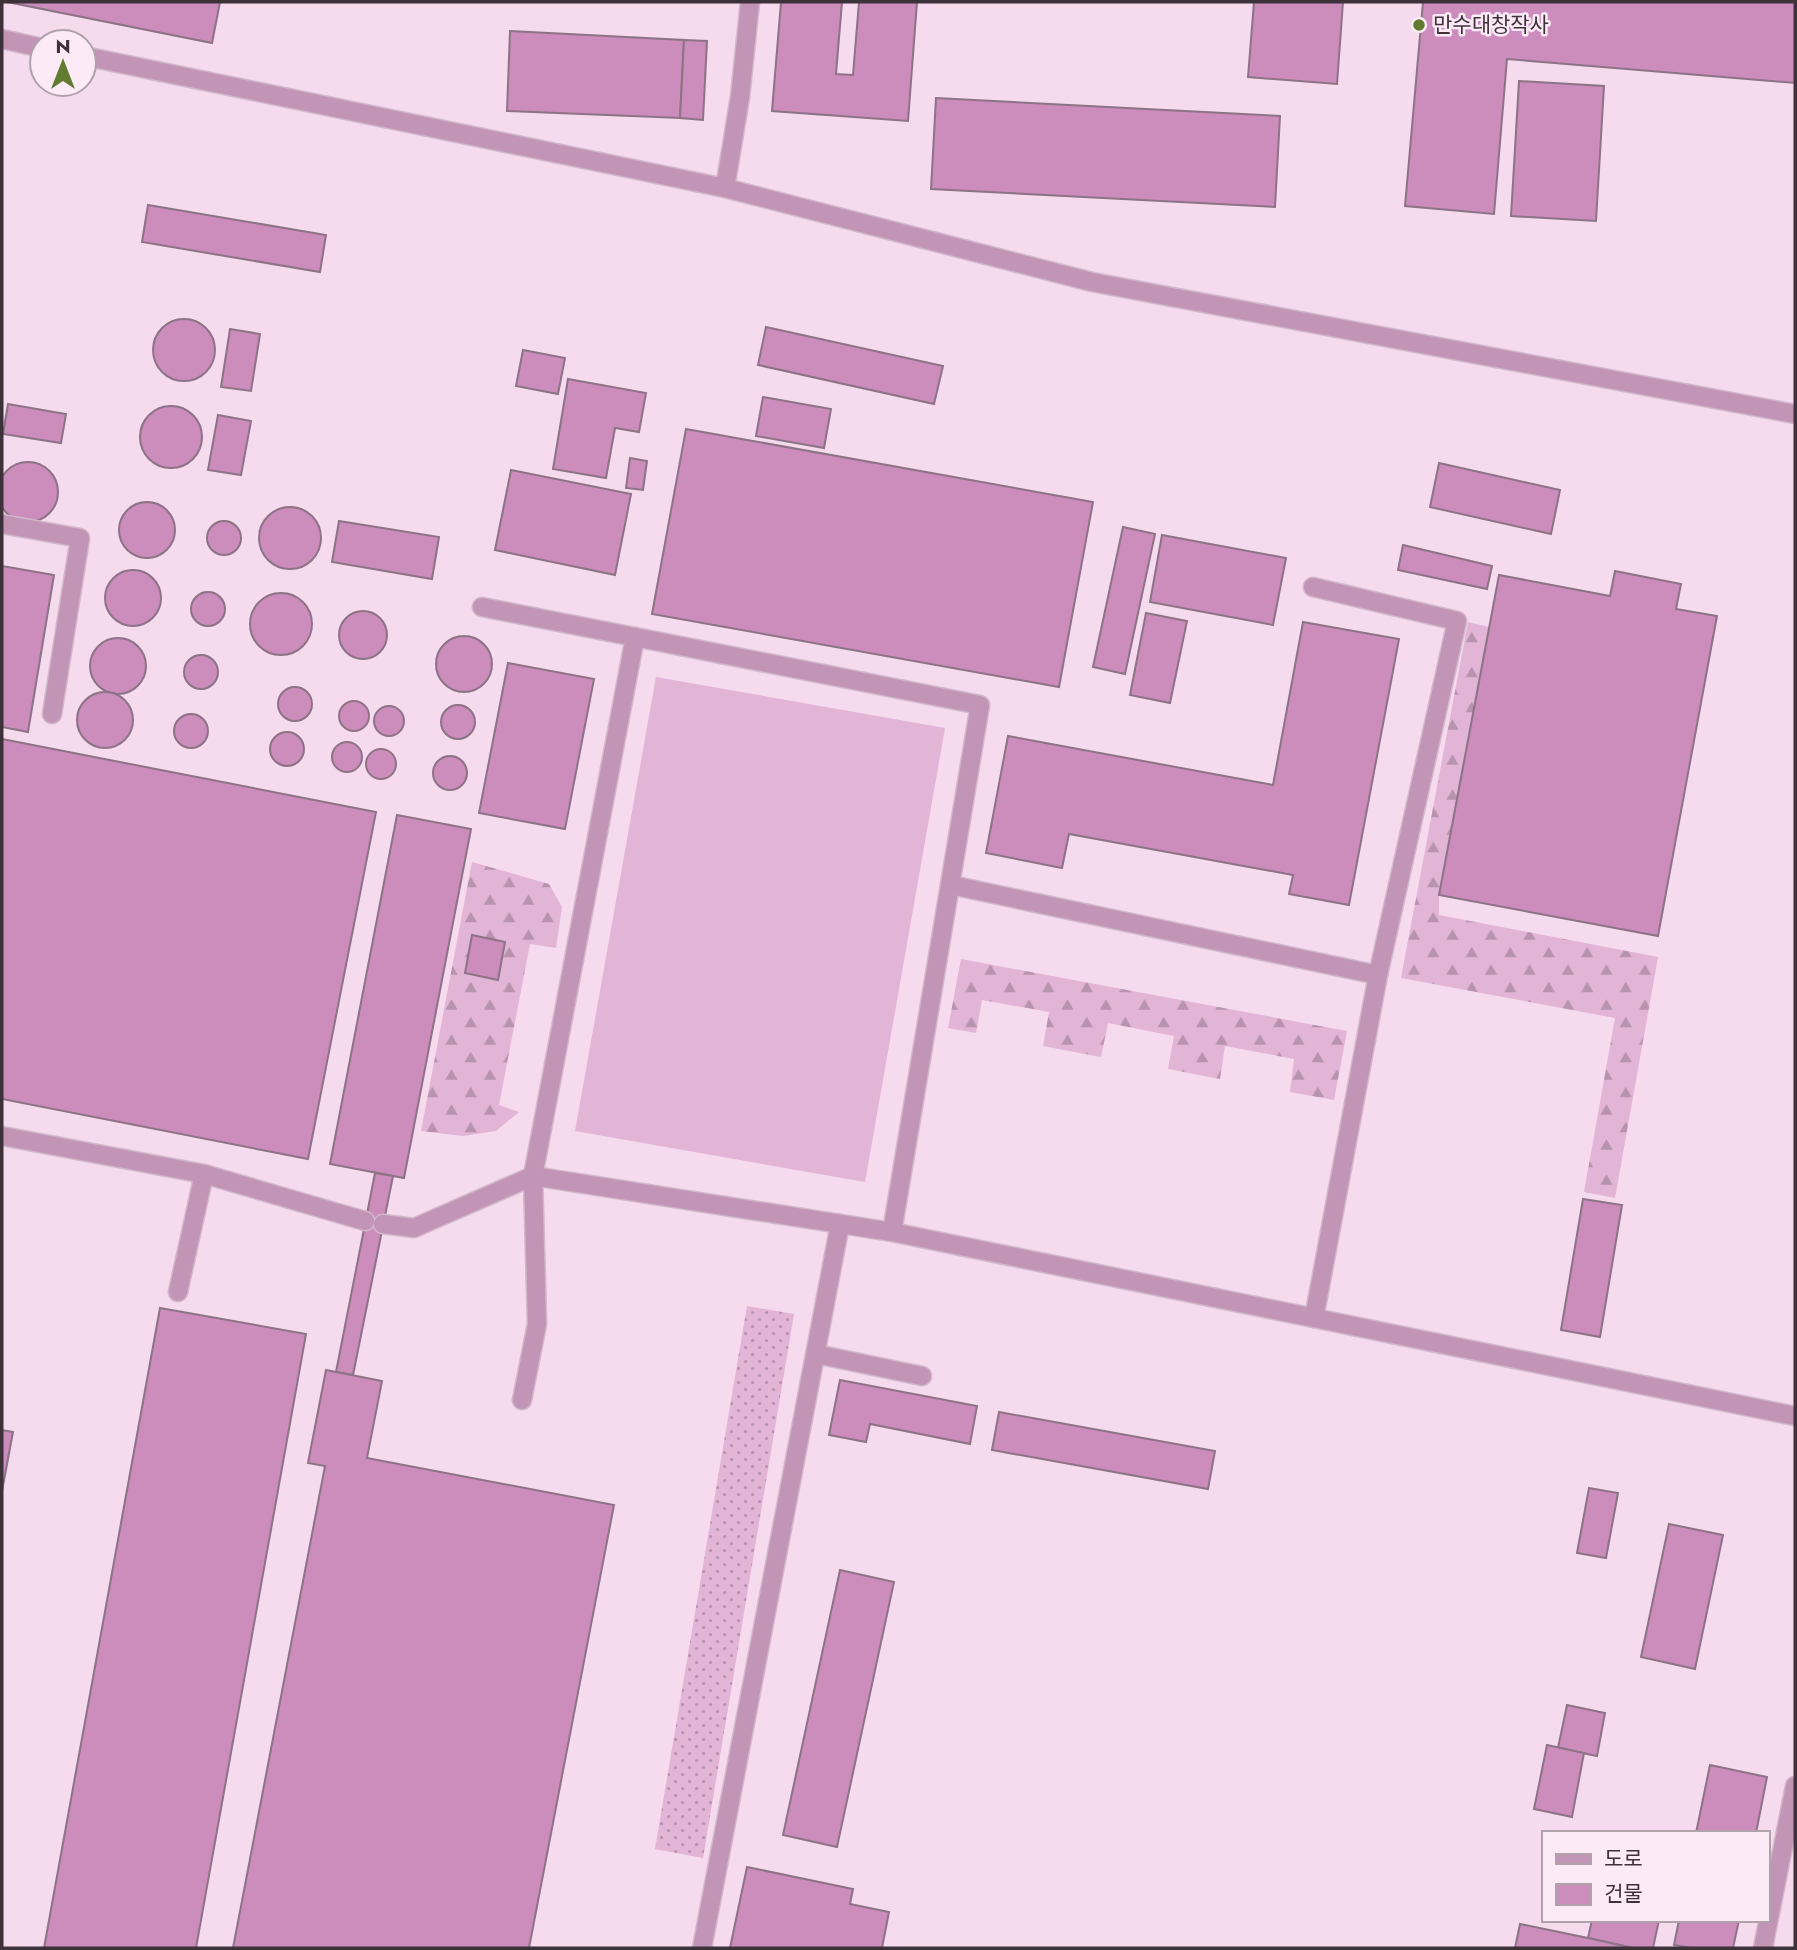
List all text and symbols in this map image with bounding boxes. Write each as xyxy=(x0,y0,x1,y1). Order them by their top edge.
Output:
place label: 만수대창작사 xyxy=(1433,10,1549,40)
marker: 만수대창작사 xyxy=(1411,17,1427,33)
north arrow xyxy=(28,28,98,98)
text: N xyxy=(55,33,71,60)
legend xyxy=(1542,1831,1769,1922)
text: 도로 xyxy=(1604,1844,1643,1874)
text: 건물 xyxy=(1604,1879,1643,1909)

